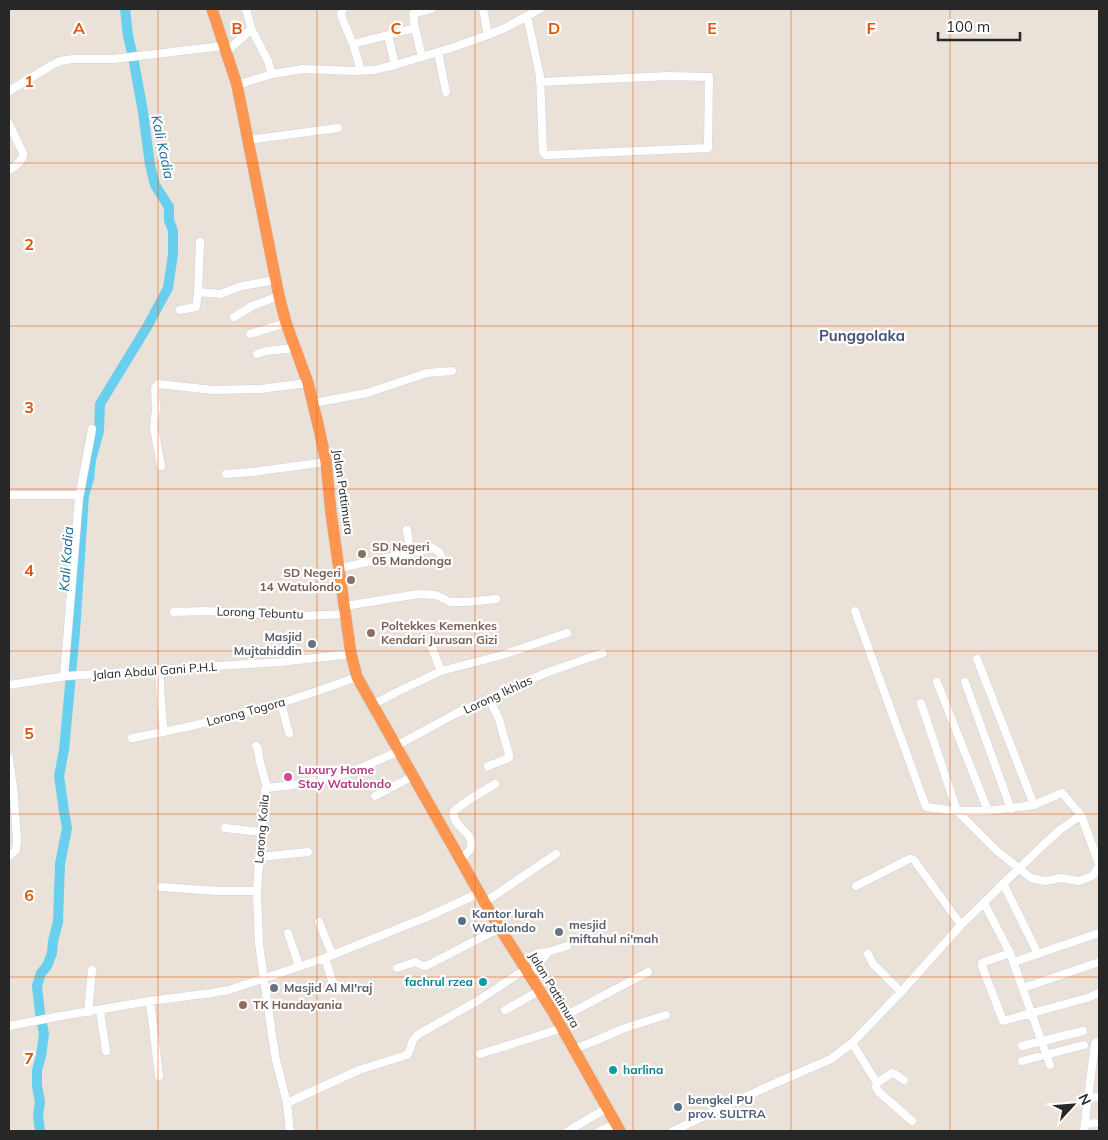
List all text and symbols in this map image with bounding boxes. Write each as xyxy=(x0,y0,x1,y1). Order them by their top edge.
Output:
scale bar xyxy=(938,10,1020,42)
text: 100 m xyxy=(946,17,990,36)
text: A xyxy=(73,18,85,38)
text: B xyxy=(231,18,243,38)
text: C xyxy=(391,18,402,38)
text: D xyxy=(548,18,560,38)
text: E xyxy=(707,18,717,38)
text: F xyxy=(866,18,876,38)
text: 1 xyxy=(24,71,34,91)
water label: Kali Kadia xyxy=(147,113,179,181)
text: 2 xyxy=(24,234,34,254)
district label: Punggolaka xyxy=(819,326,905,345)
text: 3 xyxy=(24,397,34,417)
street label: Jalan Pattimura xyxy=(330,448,357,536)
water label: Kali Kadia xyxy=(55,526,77,592)
place label: SD Negeri 05 Mandonga xyxy=(372,539,452,568)
marker: SD Negeri 05 Mandonga xyxy=(356,548,368,560)
text: 4 xyxy=(24,560,34,580)
place label: SD Negeri 14 Watulondo xyxy=(259,565,341,594)
marker: SD Negeri 14 Watulondo xyxy=(345,574,357,586)
street label: Lorong Tebuntu xyxy=(216,603,304,622)
place label: Poltekkes Kemenkes Kendari Jurusan Gizi xyxy=(381,618,497,647)
marker: Poltekkes Kemenkes Kendari Jurusan Gizi xyxy=(365,627,377,639)
place label: Masjid Mujtahiddin xyxy=(234,629,302,658)
marker: Masjid Mujtahiddin xyxy=(306,638,318,650)
street label: Jalan Abdul Gani P.H.L xyxy=(92,659,218,682)
street label: Lorong Ikhlas xyxy=(461,672,535,717)
street label: Lorong Togora xyxy=(205,694,287,729)
text: 5 xyxy=(24,723,34,743)
place label: Luxury Home Stay Watulondo xyxy=(298,762,391,791)
marker: Luxury Home Stay Watulondo xyxy=(282,771,294,783)
street label: Lorong Koila xyxy=(251,794,272,864)
text: 6 xyxy=(24,885,34,905)
place label: Kantor lurah Watulondo xyxy=(472,906,544,935)
marker: Kantor lurah Watulondo xyxy=(456,915,468,927)
place label: mesjid miftahul ni'mah xyxy=(569,917,659,946)
marker: mesjid miftahul ni'mah xyxy=(553,926,565,938)
street label: Jalan Pattimura xyxy=(526,949,583,1031)
place label: fachrul rzea xyxy=(405,974,473,989)
marker: fachrul rzea xyxy=(477,976,489,988)
place label: Masjid Al MI'raj xyxy=(284,980,372,995)
marker: Masjid Al MI'raj xyxy=(268,982,280,994)
place label: TK Handayania xyxy=(253,997,342,1012)
marker: TK Handayania xyxy=(237,999,249,1011)
text: 7 xyxy=(24,1048,34,1068)
place label: harlina xyxy=(623,1062,663,1077)
marker: harlina xyxy=(607,1064,619,1076)
north arrow xyxy=(1048,1080,1098,1130)
text: N xyxy=(1074,1091,1095,1108)
place label: bengkel PU prov. SULTRA xyxy=(688,1092,766,1121)
marker: bengkel PU prov. SULTRA xyxy=(672,1101,684,1113)

